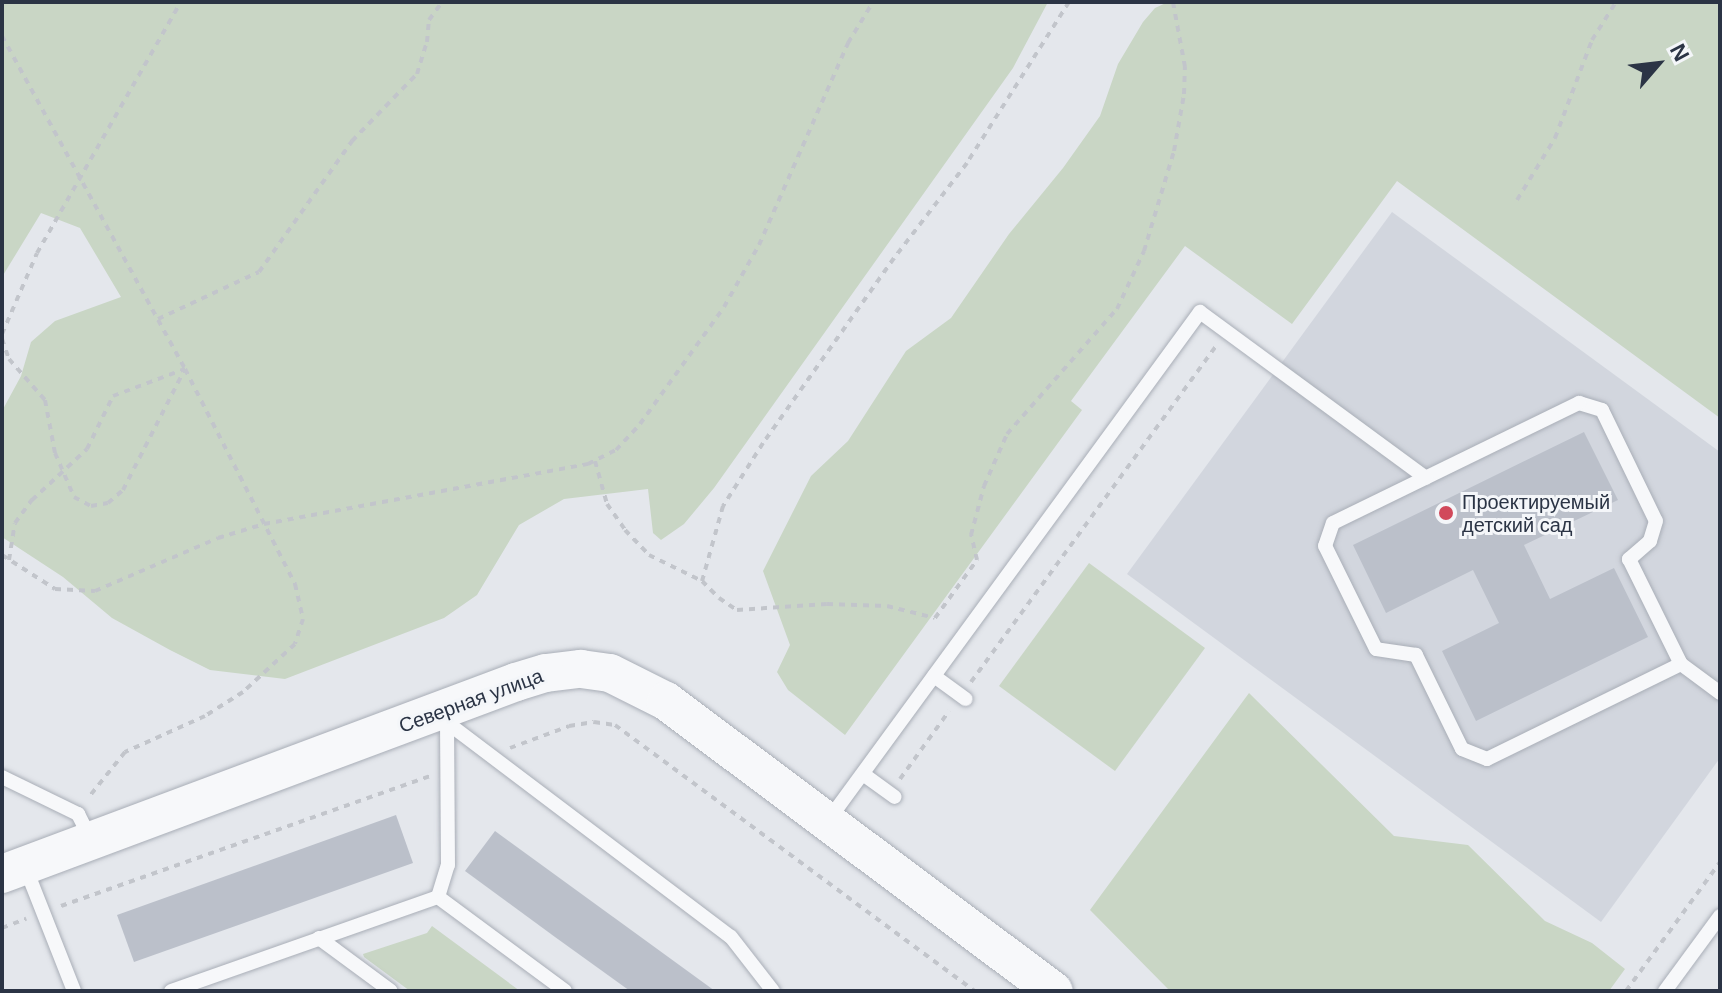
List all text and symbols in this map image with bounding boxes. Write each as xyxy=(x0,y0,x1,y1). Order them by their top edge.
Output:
north arrow xyxy=(1618,24,1698,104)
text: N xyxy=(1665,40,1694,65)
place label: Проектируемый детский сад xyxy=(1462,490,1610,537)
marker: Проектируемый детский сад xyxy=(1437,504,1455,522)
street label: Северная улица xyxy=(396,664,546,738)

